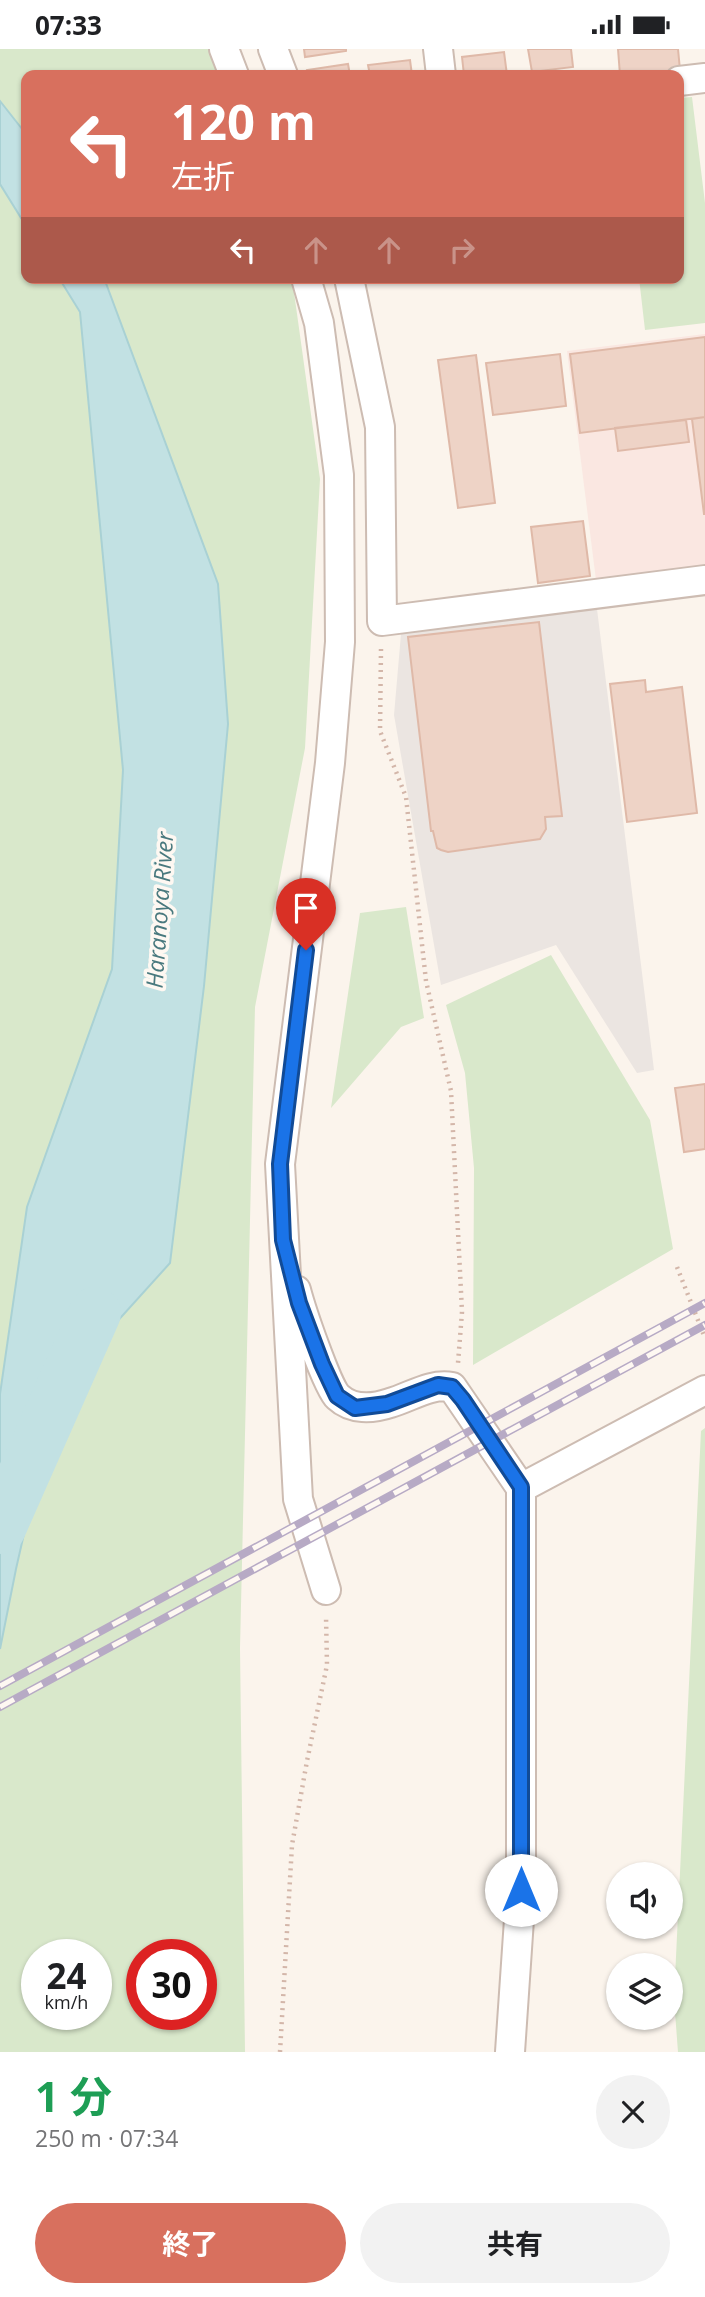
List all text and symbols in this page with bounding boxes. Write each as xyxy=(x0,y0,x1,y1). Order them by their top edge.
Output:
text: 07:33 xyxy=(35,7,102,43)
text: 120 m xyxy=(171,88,316,154)
icon: left xyxy=(56,98,147,189)
text: 左折 xyxy=(171,154,235,197)
icon: left xyxy=(224,231,262,269)
icon: ahead xyxy=(297,231,335,269)
icon: ahead xyxy=(370,231,408,269)
icon: right xyxy=(443,231,481,269)
water label: Haranoya River xyxy=(138,830,180,989)
pin xyxy=(276,878,336,950)
icon: arrive xyxy=(287,889,325,927)
position arrow xyxy=(484,1853,558,1927)
map controls xyxy=(606,1862,683,2030)
button: sound xyxy=(606,1862,683,1939)
speed limit sign: 30 xyxy=(126,1939,217,2030)
text: 24 xyxy=(46,1952,87,1999)
button: layers xyxy=(606,1953,683,2030)
text: km/h xyxy=(45,1990,88,2014)
text: 1 分 xyxy=(35,2067,112,2124)
button: close xyxy=(596,2075,670,2149)
text: 250 m · 07:34 xyxy=(35,2122,178,2154)
button: 終了 xyxy=(35,2203,346,2283)
button: 共有 xyxy=(360,2203,670,2283)

